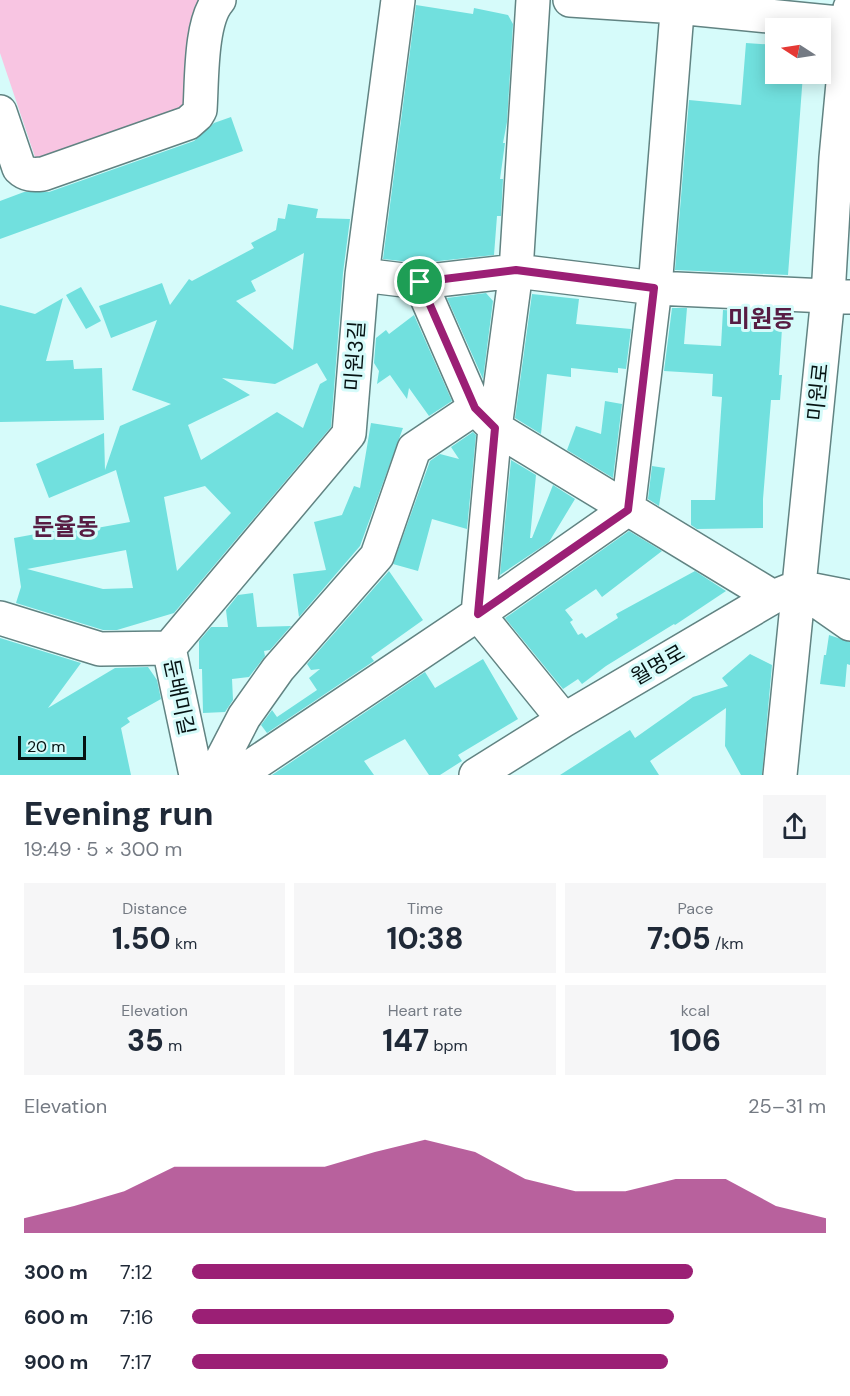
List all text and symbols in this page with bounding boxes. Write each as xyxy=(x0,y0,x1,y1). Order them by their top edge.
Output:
north arrow xyxy=(765,18,831,84)
map controls xyxy=(765,18,831,84)
pin xyxy=(394,256,445,307)
icon: arrive xyxy=(403,265,436,298)
district label: 미원동 xyxy=(728,303,794,334)
street label: 미원3길 xyxy=(339,320,371,392)
street label: 미원로 xyxy=(801,362,835,422)
district label: 둔율동 xyxy=(32,511,98,542)
street label: 월명로 xyxy=(626,638,690,692)
street label: 둔배미길 xyxy=(157,656,201,738)
scale bar xyxy=(18,733,86,760)
text: 20 m xyxy=(27,736,66,757)
text: Evening run xyxy=(24,792,213,835)
button: share xyxy=(763,795,826,858)
text: 19:49 · 5 × 300 m xyxy=(24,836,182,862)
text: Distance xyxy=(122,898,187,919)
text: Time xyxy=(407,898,443,919)
text: Pace xyxy=(677,898,713,919)
text: 1.50 xyxy=(112,919,171,958)
text: 10:38 xyxy=(386,919,464,958)
text: 7:05 xyxy=(647,919,711,958)
text: km xyxy=(171,933,197,954)
text: /km xyxy=(711,933,744,954)
text: Elevation xyxy=(121,1000,188,1021)
text: Heart rate xyxy=(388,1000,462,1021)
text: kcal xyxy=(681,1000,710,1021)
text: 35 xyxy=(127,1021,164,1060)
text: 147 xyxy=(382,1021,429,1060)
text: 106 xyxy=(670,1021,721,1060)
text: m xyxy=(164,1035,182,1056)
text: bpm xyxy=(429,1035,468,1056)
text: Elevation xyxy=(24,1093,107,1119)
text: 25–31 m xyxy=(748,1093,826,1119)
text: 300 m xyxy=(24,1259,88,1285)
text: 7:12 xyxy=(120,1259,152,1285)
text: 600 m xyxy=(24,1304,88,1330)
text: 7:16 xyxy=(120,1304,154,1330)
text: 900 m xyxy=(24,1349,88,1375)
text: 7:17 xyxy=(120,1349,152,1375)

